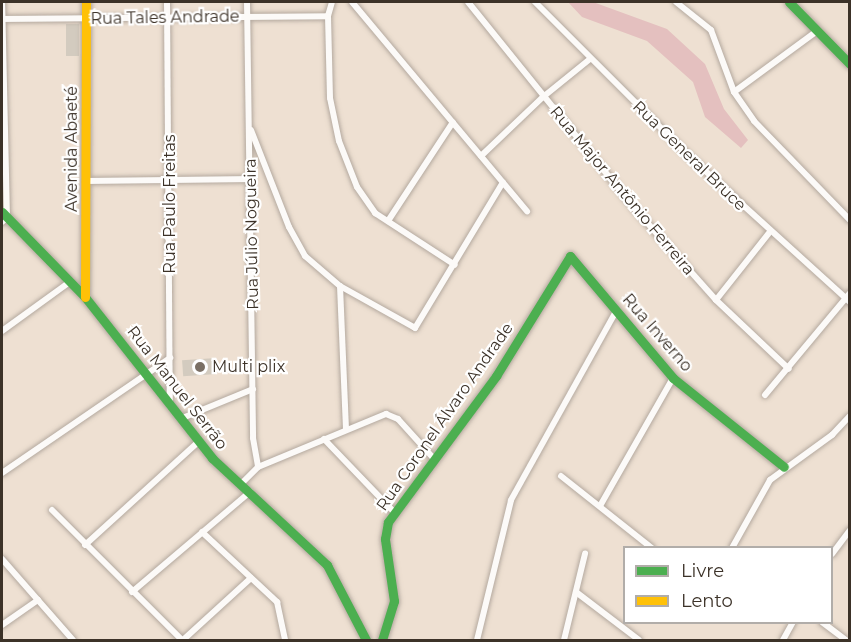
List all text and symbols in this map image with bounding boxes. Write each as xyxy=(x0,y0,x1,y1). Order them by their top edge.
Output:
street label: Rua Tales Andrade xyxy=(90,7,240,29)
street label: Avenida Abaeté xyxy=(62,86,82,212)
street label: Rua General Bruce xyxy=(628,97,750,215)
street label: Rua Major Antônio Ferreira xyxy=(546,103,698,279)
street label: Rua Paulo Freitas xyxy=(160,134,180,274)
street label: Rua Júlio Nogueira xyxy=(241,158,263,310)
street label: Rua Inverno xyxy=(618,290,696,376)
street label: Rua Coronel Álvaro Andrade xyxy=(373,319,517,515)
street label: Rua Manuel Serrão xyxy=(123,322,231,454)
place label: Multi plix xyxy=(212,357,285,377)
marker: Multi plix xyxy=(193,360,207,374)
legend xyxy=(623,546,833,624)
text: Livre xyxy=(681,560,724,582)
text: Lento xyxy=(681,590,733,612)

